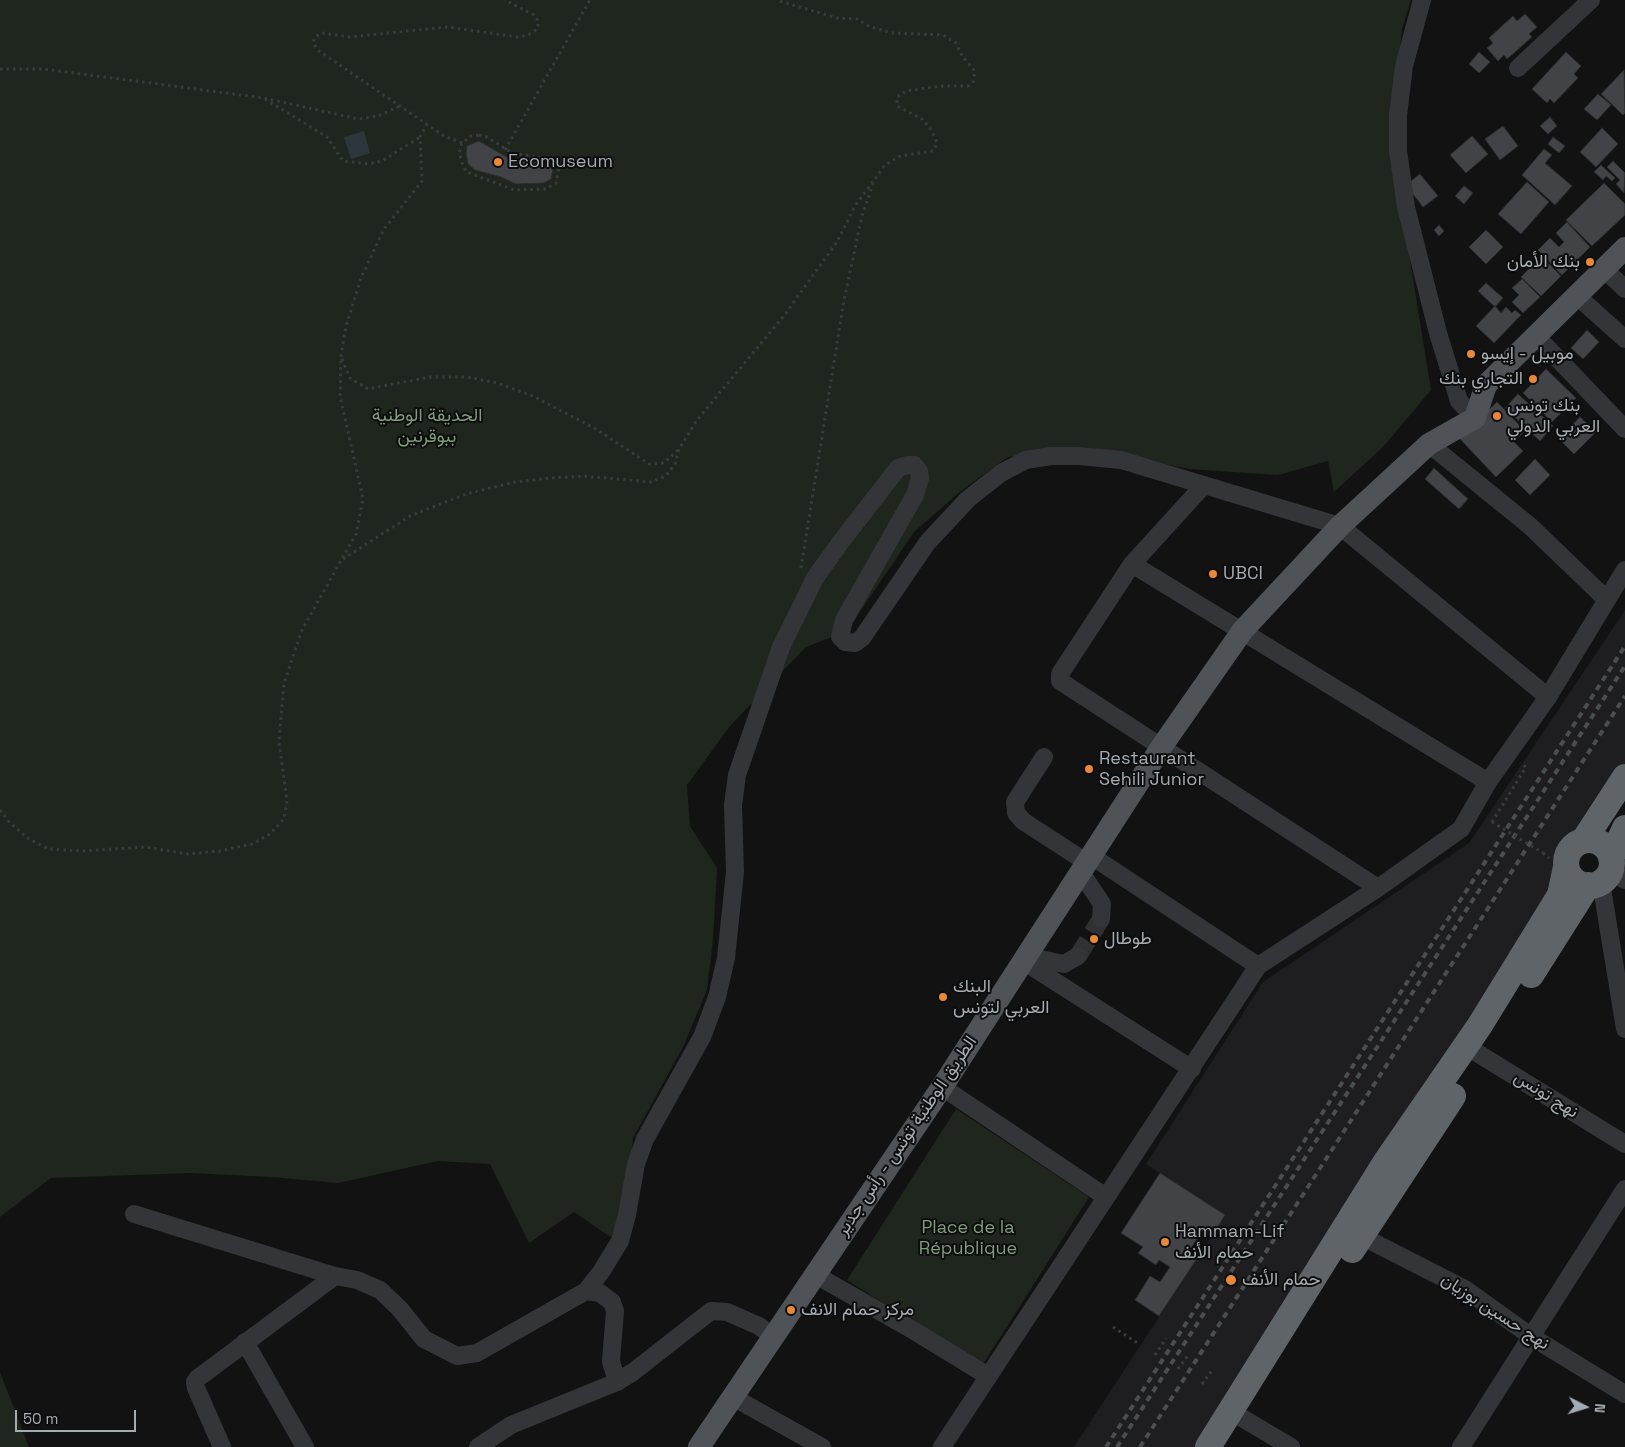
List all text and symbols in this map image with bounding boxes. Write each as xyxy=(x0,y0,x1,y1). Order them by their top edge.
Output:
place label: Ecomuseum xyxy=(508,151,613,173)
marker: Ecomuseum xyxy=(492,156,504,168)
place label: بنك الأمان xyxy=(1507,251,1580,273)
marker: بنك الأمان xyxy=(1584,256,1596,268)
place label: موبيل - إيسو xyxy=(1481,343,1574,365)
marker: موبيل - إيسو xyxy=(1465,348,1477,360)
place label: التجاري بنك xyxy=(1439,368,1523,390)
marker: التجاري بنك xyxy=(1527,373,1539,385)
place label: بنك تونس العربي الدولي xyxy=(1507,395,1600,438)
park label: الحديقة الوطنية ببوقرنين xyxy=(372,405,482,448)
marker: بنك تونس العربي الدولي xyxy=(1491,410,1503,422)
place label: UBCI xyxy=(1223,563,1263,585)
marker: UBCI xyxy=(1207,568,1219,580)
place label: Restaurant Sehili Junior xyxy=(1099,748,1204,791)
marker: Restaurant Sehili Junior xyxy=(1083,763,1095,775)
place label: طوطال xyxy=(1104,928,1152,950)
marker: طوطال xyxy=(1088,933,1100,945)
place label: البنك العربي لتونس xyxy=(953,976,1049,1019)
marker: البنك العربي لتونس xyxy=(937,991,949,1003)
street label: الطريق الوطنية تونس - رأس جدير xyxy=(832,1032,982,1240)
street label: نهج تونس xyxy=(1510,1067,1582,1123)
park label: Place de la République xyxy=(919,1217,1017,1260)
place label: Hammam-Lif حمام الأنف xyxy=(1175,1221,1284,1264)
marker: Hammam-Lif حمام الأنف xyxy=(1159,1236,1171,1248)
place label: حمام الأنف xyxy=(1242,1269,1321,1291)
street label: نهج حسين بوزيان xyxy=(1437,1269,1553,1355)
marker: حمام الأنف xyxy=(1224,1273,1238,1287)
place label: مركز حمام الانف xyxy=(801,1299,914,1321)
marker: مركز حمام الانف xyxy=(785,1304,797,1316)
north arrow xyxy=(1560,1382,1610,1432)
scale bar xyxy=(18,1400,139,1432)
text: N xyxy=(1591,1403,1609,1414)
text: 50 m xyxy=(23,1409,58,1428)

